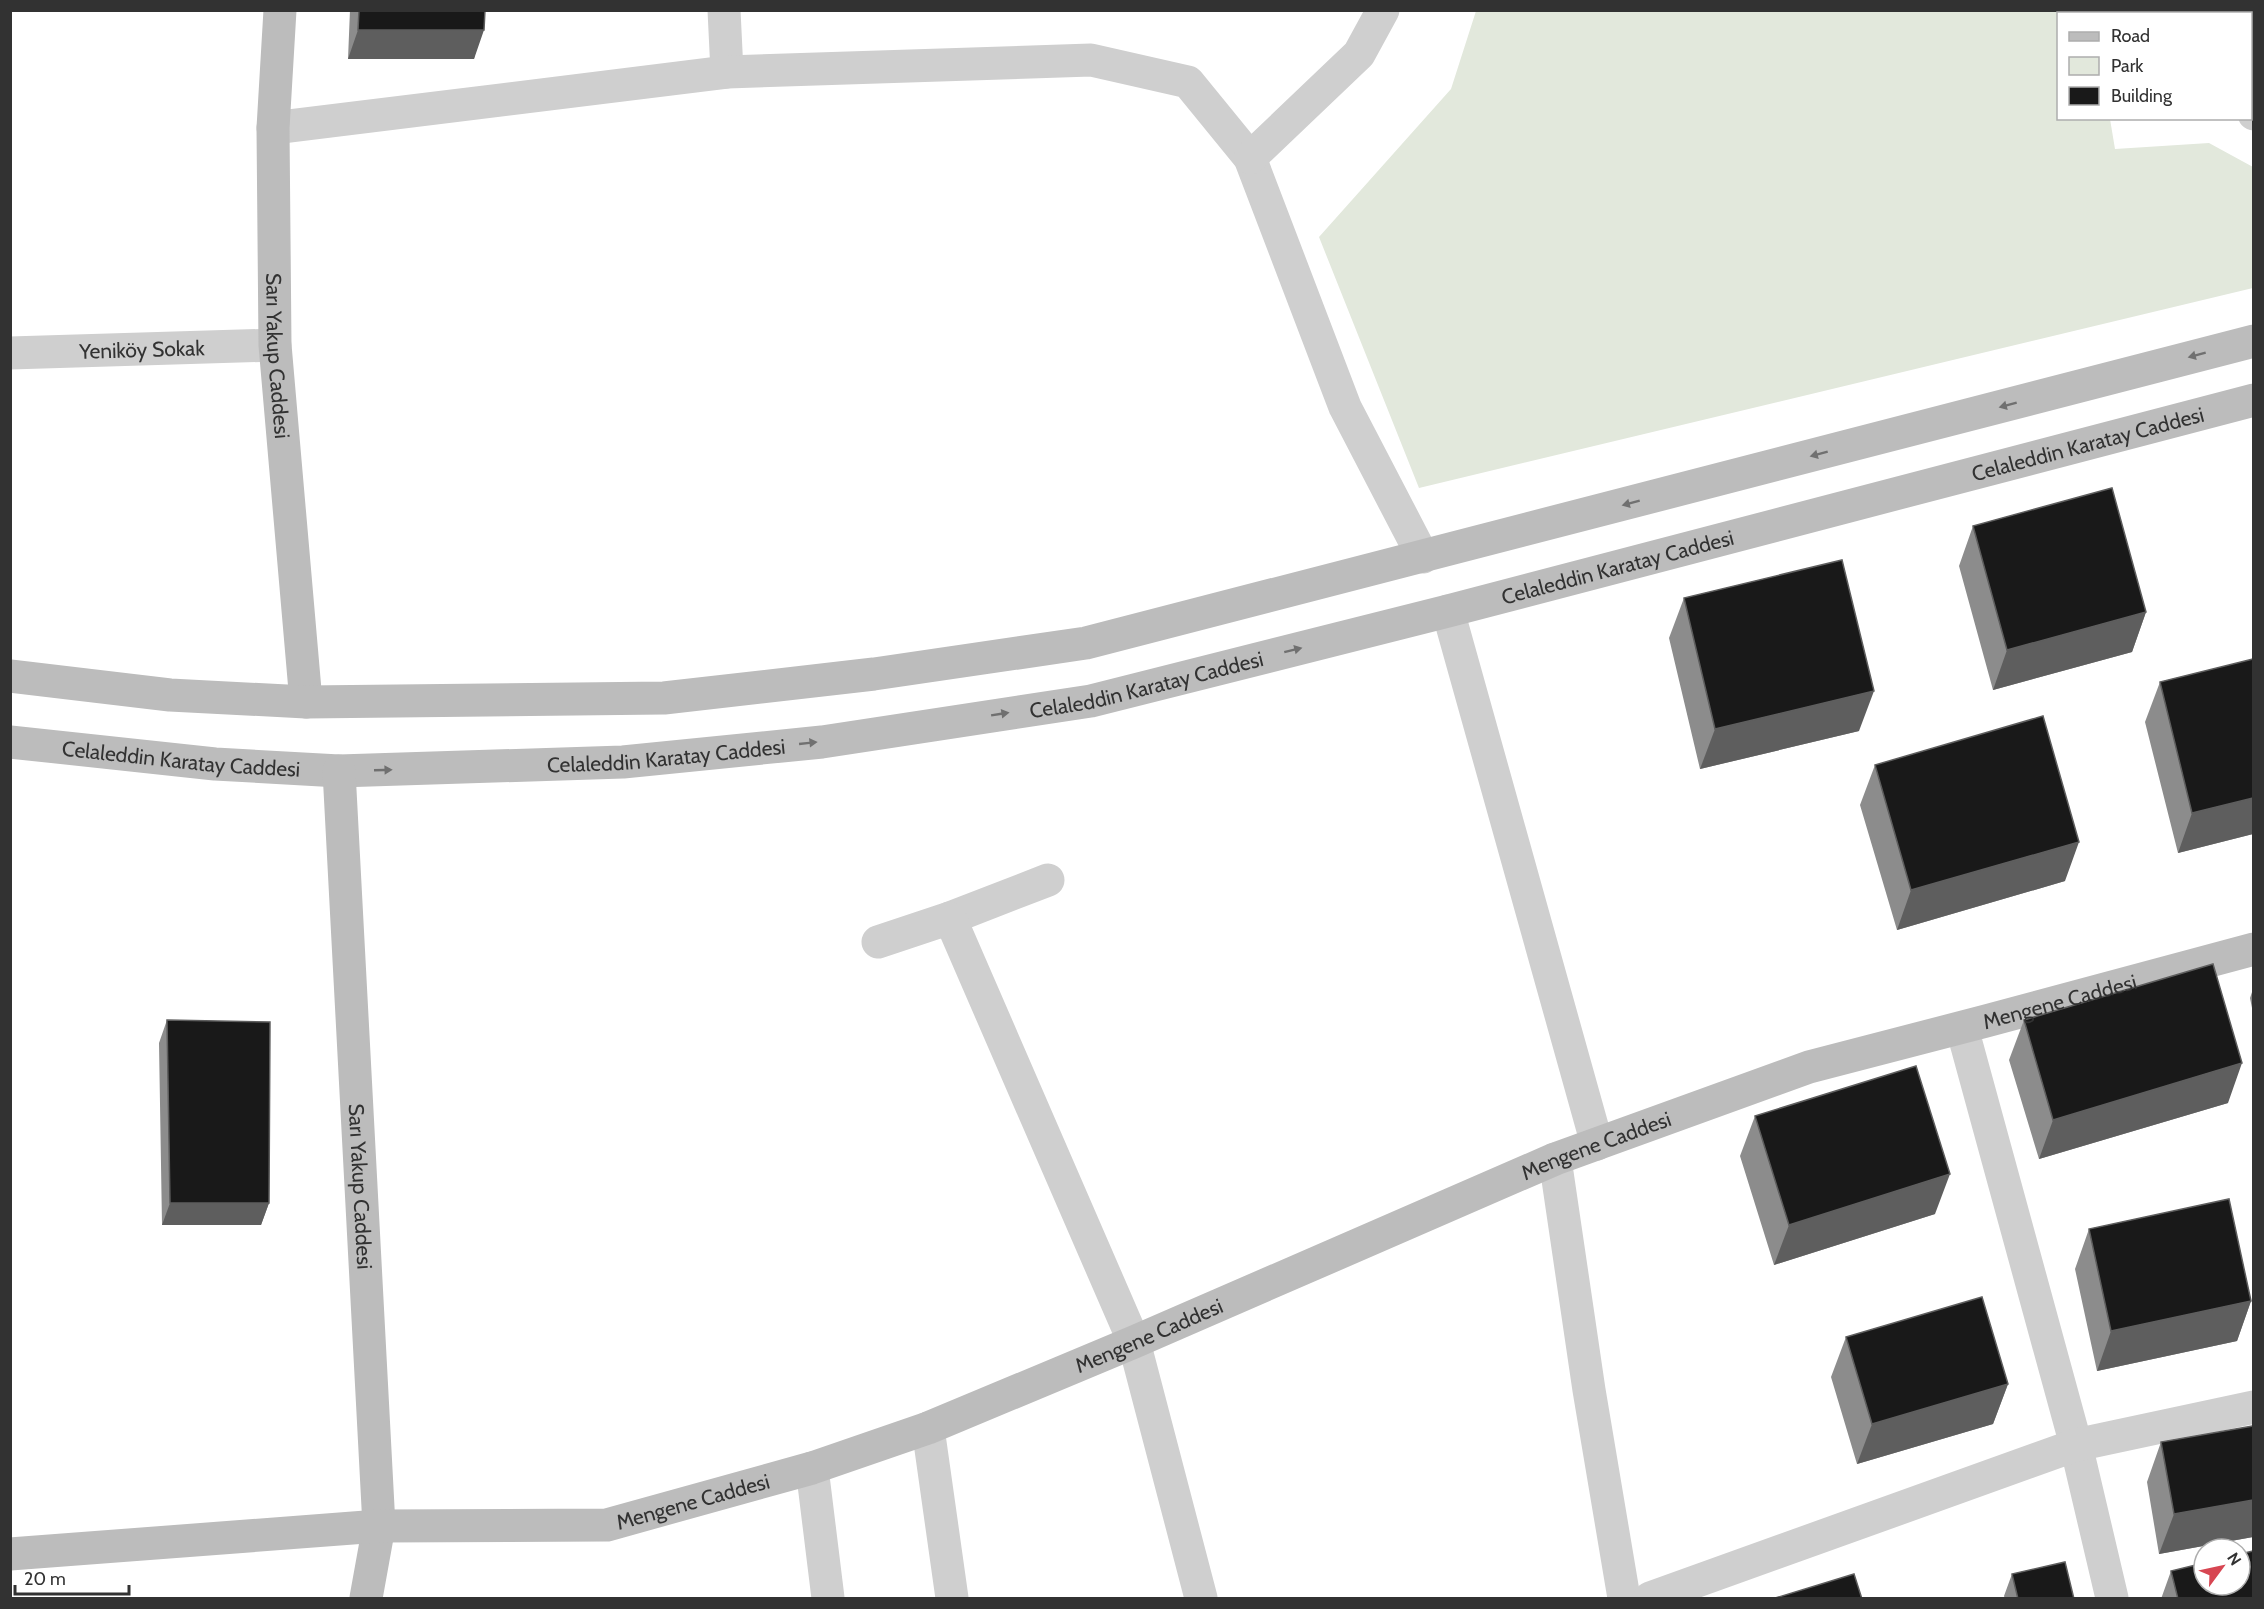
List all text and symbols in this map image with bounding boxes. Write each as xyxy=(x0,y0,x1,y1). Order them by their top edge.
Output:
legend xyxy=(2057,12,2252,120)
text: Road xyxy=(2111,25,2150,47)
text: Park xyxy=(2111,55,2144,77)
text: Building xyxy=(2111,85,2173,107)
street label: Sarı Yakup Caddesi xyxy=(262,273,296,439)
street label: Yeniköy Sokak xyxy=(78,335,206,363)
one-way arrow xyxy=(2188,351,2206,361)
one-way arrow xyxy=(1999,400,2017,410)
street label: Celaleddin Karatay Caddesi xyxy=(1969,401,2206,486)
one-way arrow xyxy=(1810,449,1829,459)
one-way arrow xyxy=(1622,498,1640,508)
street label: Celaleddin Karatay Caddesi xyxy=(1499,524,1736,609)
one-way arrow xyxy=(1284,645,1302,655)
street label: Celaleddin Karatay Caddesi xyxy=(1028,646,1266,723)
one-way arrow xyxy=(991,710,1010,719)
street label: Celaleddin Karatay Caddesi xyxy=(547,733,786,777)
street label: Celaleddin Karatay Caddesi xyxy=(61,735,301,781)
one-way arrow xyxy=(798,738,817,748)
one-way arrow xyxy=(373,765,392,774)
street label: Mengene Caddesi xyxy=(1980,969,2139,1034)
street label: Sarı Yakup Caddesi xyxy=(344,1103,378,1270)
street label: Mengene Caddesi xyxy=(1517,1106,1674,1185)
street label: Mengene Caddesi xyxy=(1071,1293,1226,1378)
street label: Mengene Caddesi xyxy=(613,1468,772,1534)
north arrow xyxy=(2192,1537,2252,1597)
text: N xyxy=(2223,1549,2245,1569)
scale bar xyxy=(15,1558,129,1596)
text: 20 m xyxy=(24,1568,66,1590)

